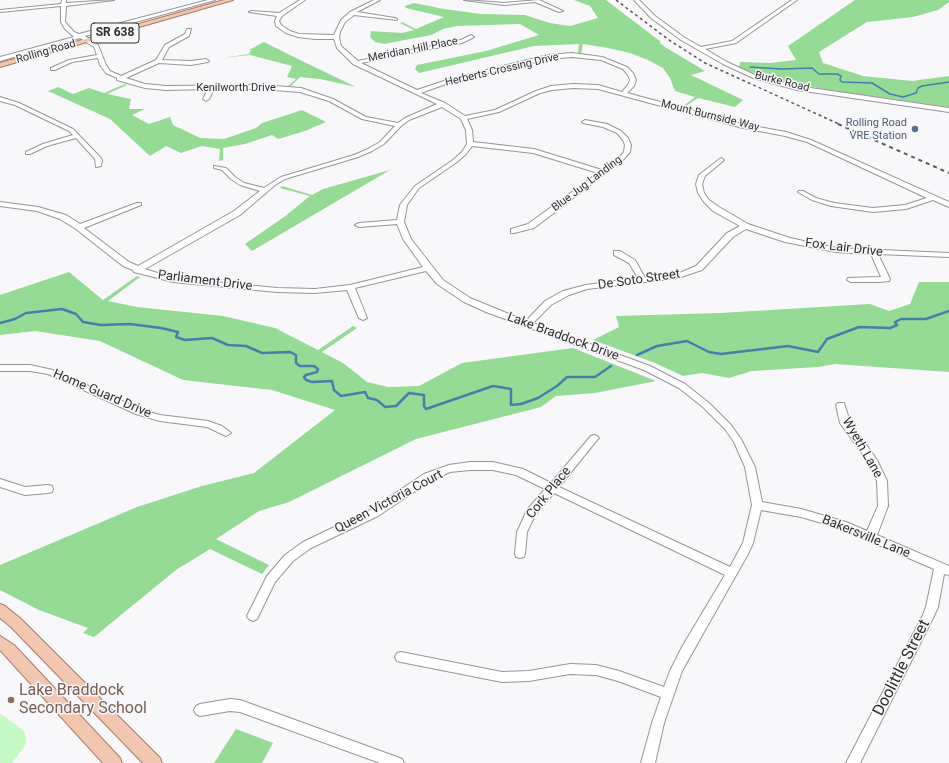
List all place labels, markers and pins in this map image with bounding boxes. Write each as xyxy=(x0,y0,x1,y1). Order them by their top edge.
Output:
place label: Rolling Road VRE Station xyxy=(846,116,907,142)
marker: Rolling Road VRE Station xyxy=(910,124,920,134)
place label: Lake Braddock Secondary School xyxy=(19,681,147,719)
marker: Lake Braddock Secondary School xyxy=(6,695,16,705)

